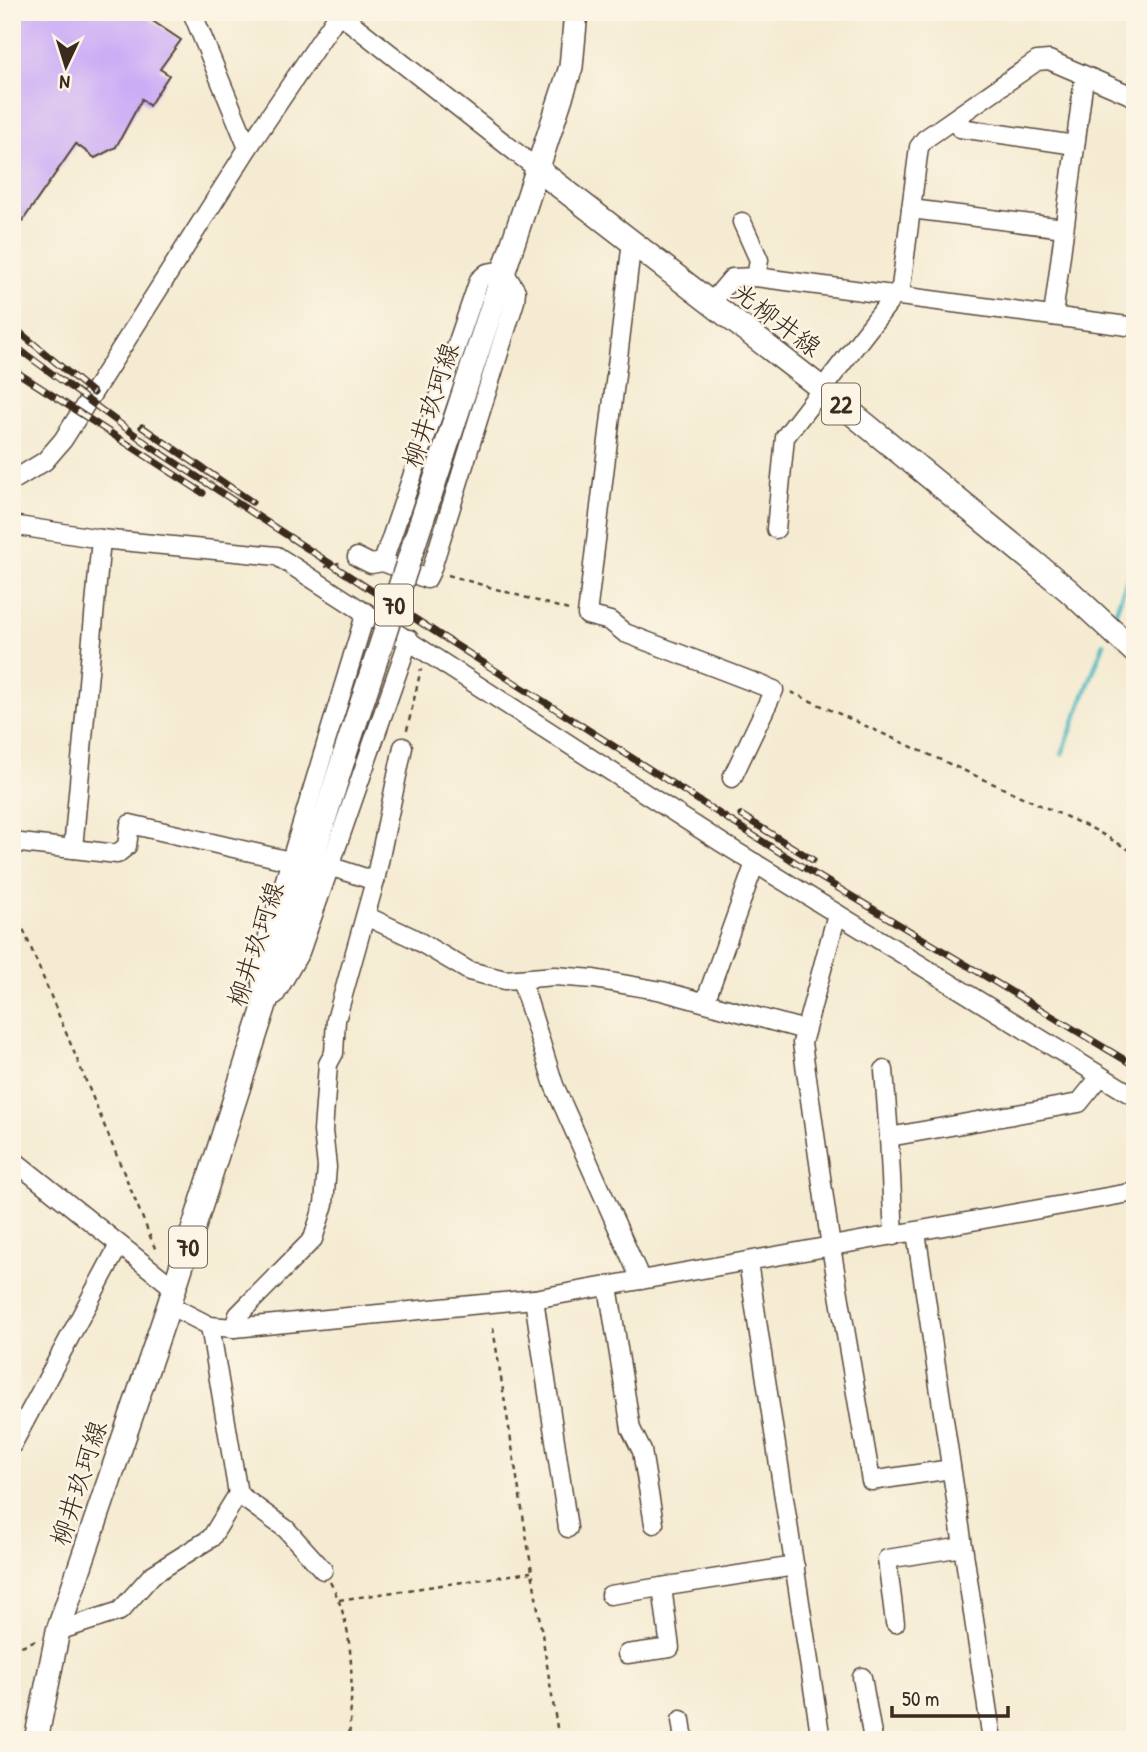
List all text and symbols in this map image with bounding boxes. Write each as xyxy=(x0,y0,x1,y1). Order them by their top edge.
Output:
north arrow xyxy=(32,32,102,102)
text: N xyxy=(59,70,71,96)
street label: 光柳井線 xyxy=(725,274,829,364)
street label: 柳井玖珂線 xyxy=(393,338,467,472)
road number: 22 xyxy=(822,384,860,424)
road number: 70 xyxy=(375,584,413,626)
street label: 柳井玖珂線 xyxy=(218,877,292,1011)
road number: 70 xyxy=(169,1226,207,1268)
street label: 柳井玖珂線 xyxy=(41,1416,115,1550)
scale bar xyxy=(892,1675,1007,1719)
text: 50 m xyxy=(902,1684,939,1713)

